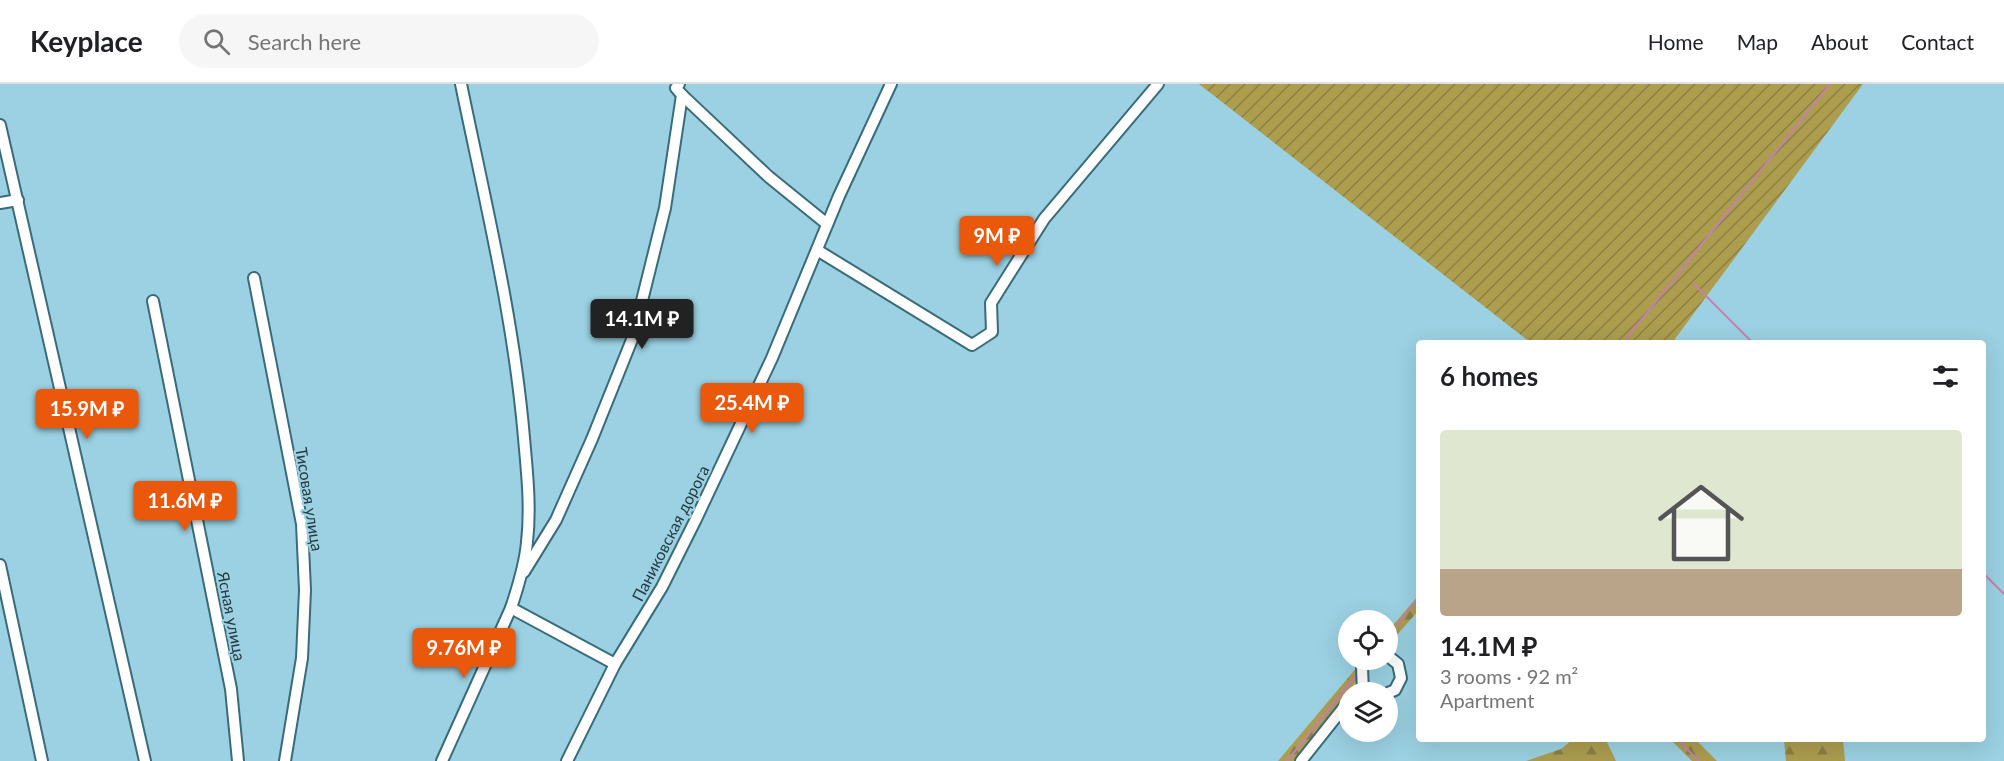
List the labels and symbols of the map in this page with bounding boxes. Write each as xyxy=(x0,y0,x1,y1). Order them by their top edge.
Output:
pin: 9M ₽ xyxy=(961,216,1033,267)
pin: 14.1M ₽ xyxy=(587,299,697,350)
pin: 25.4M ₽ xyxy=(697,383,807,434)
pin: 15.9M ₽ xyxy=(32,389,142,440)
street label: Тисовая улица xyxy=(292,446,328,552)
street label: Паниковская дорога xyxy=(628,462,712,604)
pin: 11.6M ₽ xyxy=(130,481,240,532)
street label: Ясная улица xyxy=(214,569,250,662)
pin: 9.76M ₽ xyxy=(409,628,519,679)

